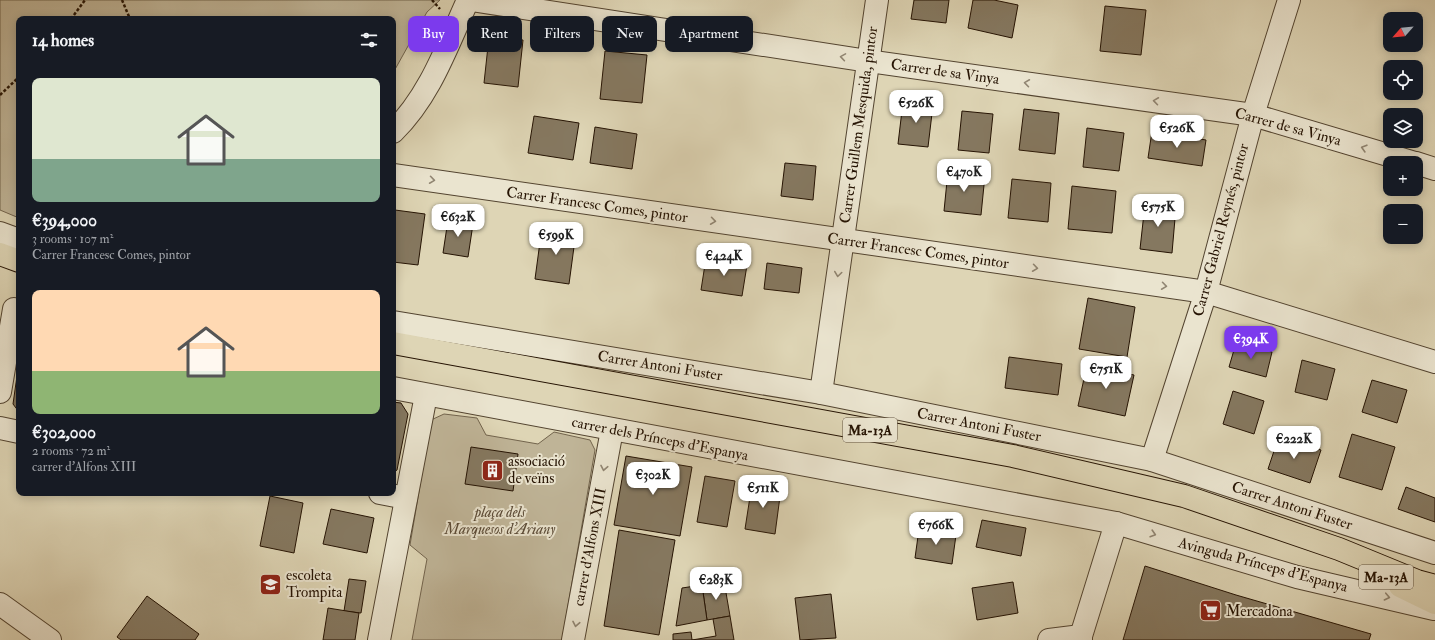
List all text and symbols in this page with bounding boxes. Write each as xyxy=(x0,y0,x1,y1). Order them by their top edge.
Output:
north arrow xyxy=(1383,12,1423,52)
map controls xyxy=(1383,12,1423,244)
chip: Buy xyxy=(408,16,459,52)
chip: Rent xyxy=(467,16,522,52)
chip: Filters xyxy=(530,16,594,52)
chip: New xyxy=(602,16,657,52)
chip: Apartment xyxy=(665,16,753,52)
street label: Carrer Guillem Mesquida, pintor xyxy=(836,25,883,225)
icon: filters xyxy=(358,29,380,51)
text: 14 homes xyxy=(32,30,94,51)
one-way arrow xyxy=(840,53,846,62)
street label: Carrer de sa Vinya xyxy=(890,55,1001,89)
button: locate xyxy=(1383,60,1423,100)
one-way arrow xyxy=(1024,79,1030,88)
pin: €526K xyxy=(888,90,944,124)
text: €526K xyxy=(898,95,934,111)
one-way arrow xyxy=(1153,97,1159,106)
icon: home xyxy=(170,104,242,176)
street label: Carrer de sa Vinya xyxy=(1233,104,1344,151)
button: layers xyxy=(1383,108,1423,148)
pin: €526K xyxy=(1149,115,1205,149)
text: €526K xyxy=(1159,120,1195,136)
street label: Carrer Gabriel Reynés, pintor xyxy=(1189,141,1254,319)
one-way arrow xyxy=(1361,144,1368,153)
button: + xyxy=(1383,156,1423,196)
pin: €470K xyxy=(936,159,992,193)
text: €470K xyxy=(946,164,982,180)
one-way arrow xyxy=(429,175,435,184)
street label: Carrer Francesc Comes, pintor xyxy=(505,183,689,228)
pin: €575K xyxy=(1130,194,1186,228)
text: €575K xyxy=(1141,199,1175,215)
pin: €632K xyxy=(430,204,486,238)
button: − xyxy=(1383,204,1423,244)
text: €632K xyxy=(441,209,475,225)
text: €394,000 xyxy=(32,210,97,231)
one-way arrow xyxy=(710,216,716,225)
pin: €599K xyxy=(528,222,584,256)
text: €599K xyxy=(538,227,574,243)
street label: Carrer Francesc Comes, pintor xyxy=(826,229,1010,274)
text: 3 rooms · 107 m² xyxy=(32,231,113,247)
pin: €424K xyxy=(696,243,752,277)
text: Carrer Francesc Comes, pintor xyxy=(32,247,191,263)
text: €424K xyxy=(705,248,743,264)
one-way arrow xyxy=(1032,263,1038,272)
one-way arrow xyxy=(834,271,843,277)
one-way arrow xyxy=(1161,281,1167,290)
icon: home xyxy=(170,316,242,388)
pin: €394K xyxy=(1223,326,1279,360)
text: €394K xyxy=(1233,331,1269,347)
street label: Carrer Antoni Fuster xyxy=(596,347,724,385)
pin: €751K xyxy=(1078,356,1134,390)
text: €751K xyxy=(1089,361,1123,377)
street label: Carrer Antoni Fuster xyxy=(915,404,1043,446)
street label: carrer dels Prínceps d'Espanya xyxy=(570,413,751,467)
road number: Ma-13A xyxy=(843,418,897,442)
text: €302,000 xyxy=(32,422,96,443)
pin: €222K xyxy=(1266,426,1322,460)
text: €222K xyxy=(1276,431,1312,447)
text: 2 rooms · 72 m² xyxy=(32,443,110,459)
place label: associació de veïns xyxy=(508,452,565,488)
building icon: associació de veïns xyxy=(479,457,505,483)
text: carrer d'Alfons XIII xyxy=(32,459,136,475)
pin: €302K xyxy=(625,462,681,496)
one-way arrow xyxy=(601,465,609,471)
text: €302K xyxy=(636,467,670,483)
pin: €511K xyxy=(735,475,791,509)
street label: Carrer Antoni Fuster xyxy=(1229,477,1355,535)
text: €511K xyxy=(747,480,779,496)
street label: carrer d'Alfons XIII xyxy=(569,486,611,608)
park label: plaça dels Marquesos d'Ariany xyxy=(444,503,556,539)
pin: €766K xyxy=(908,512,964,546)
text: €766K xyxy=(918,517,954,533)
one-way arrow xyxy=(1149,529,1156,538)
street label: Avinguda Prínceps d'Espanya xyxy=(1175,533,1351,598)
road number: Ma-13A xyxy=(1359,565,1413,589)
place label: escoleta Trompita xyxy=(286,566,343,603)
pin: €283K xyxy=(688,567,744,601)
school or university icon: escoleta Trompita xyxy=(257,571,283,597)
text: €283K xyxy=(699,572,733,588)
one-way arrow xyxy=(1383,592,1390,600)
supermarket icon: Mercadona xyxy=(1198,598,1224,624)
place label: Mercadona xyxy=(1226,602,1294,621)
one-way arrow xyxy=(572,620,580,627)

